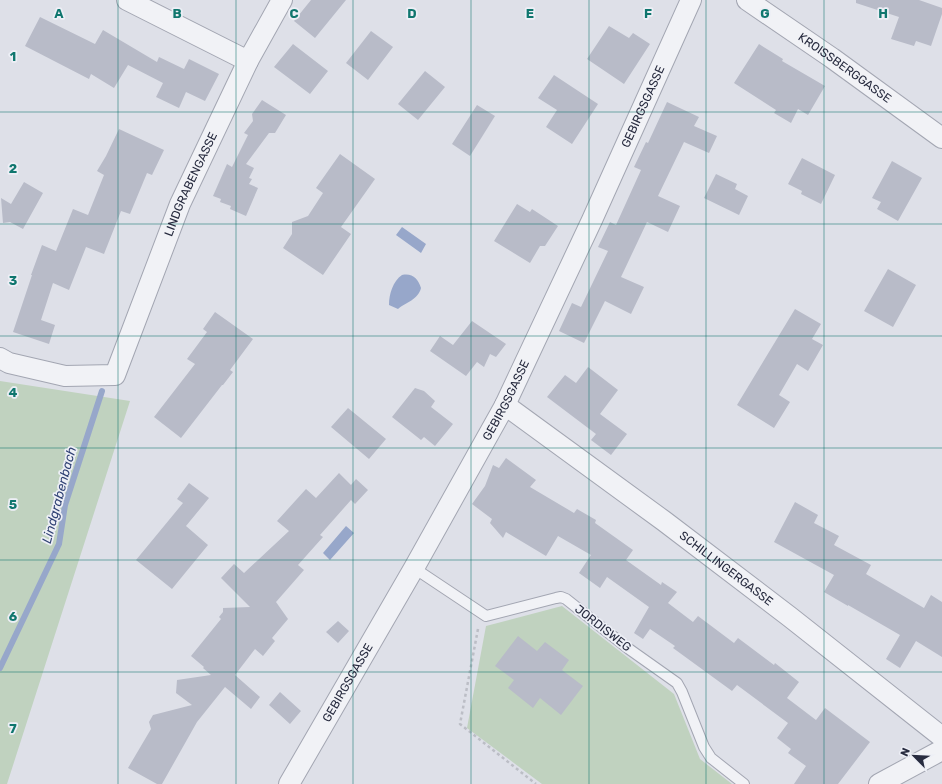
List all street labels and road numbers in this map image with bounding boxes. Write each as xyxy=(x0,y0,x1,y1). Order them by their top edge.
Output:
street label: KROISSBERGGASSE xyxy=(796,30,894,106)
street label: GEBIRGSGASSE xyxy=(618,63,668,150)
street label: LINDGRABENGASSE xyxy=(161,130,220,238)
street label: GEBIRGSGASSE xyxy=(480,358,532,443)
street label: SCHILLINGERGASSE xyxy=(677,528,776,608)
street label: JORDISWEG xyxy=(572,602,634,654)
street label: GEBIRGSGASSE xyxy=(319,641,376,725)

